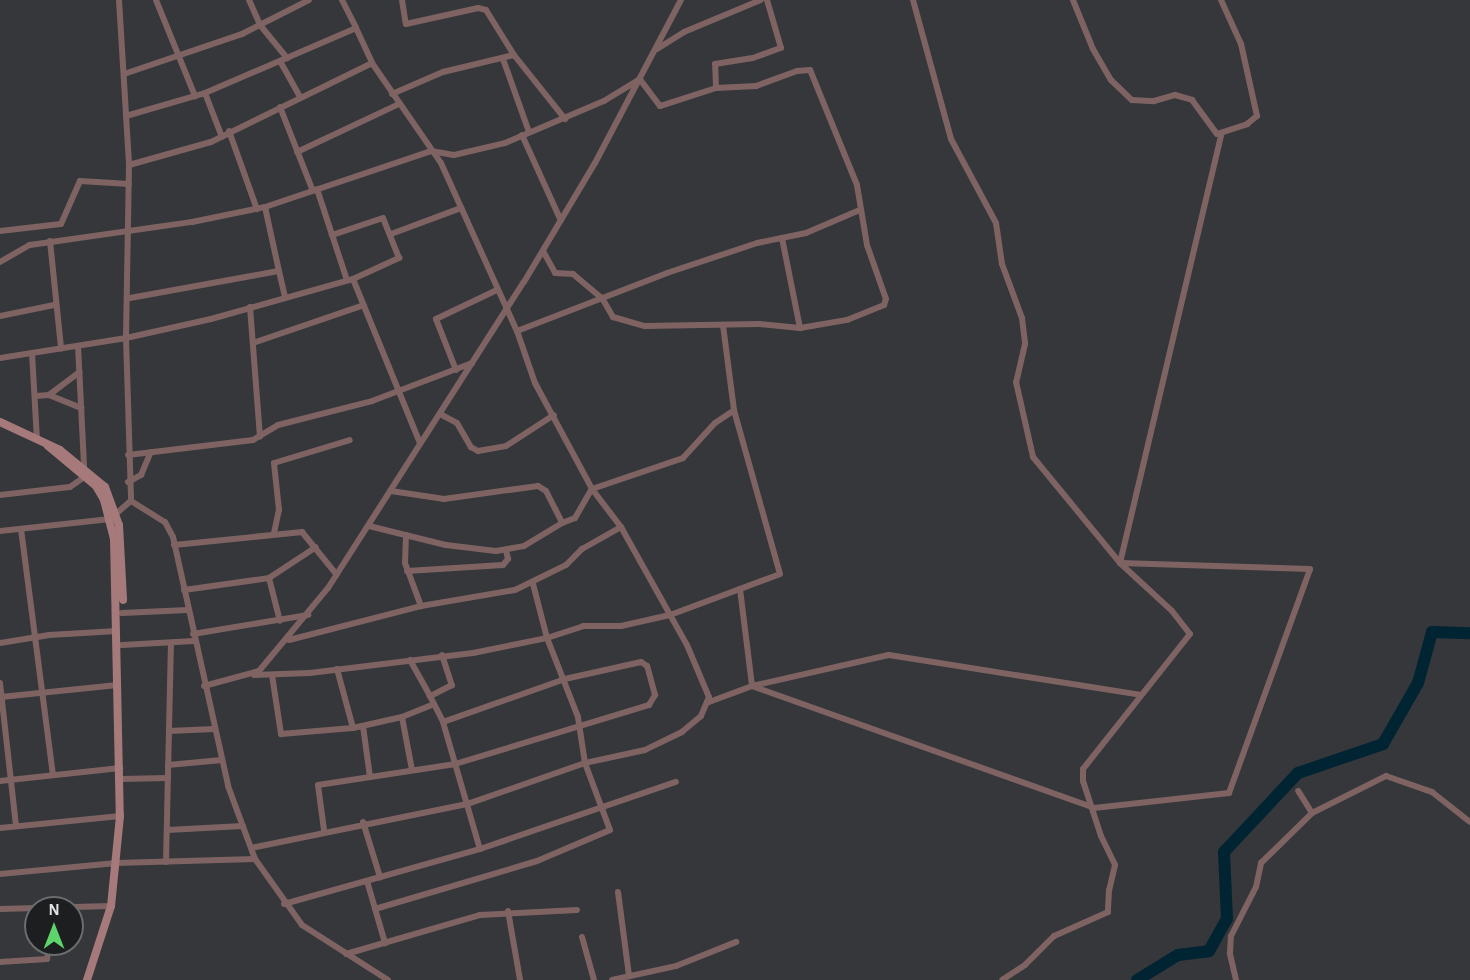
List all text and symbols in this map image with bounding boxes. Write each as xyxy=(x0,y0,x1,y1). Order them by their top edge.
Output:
north arrow xyxy=(24,896,84,956)
text: N xyxy=(48,902,60,918)

